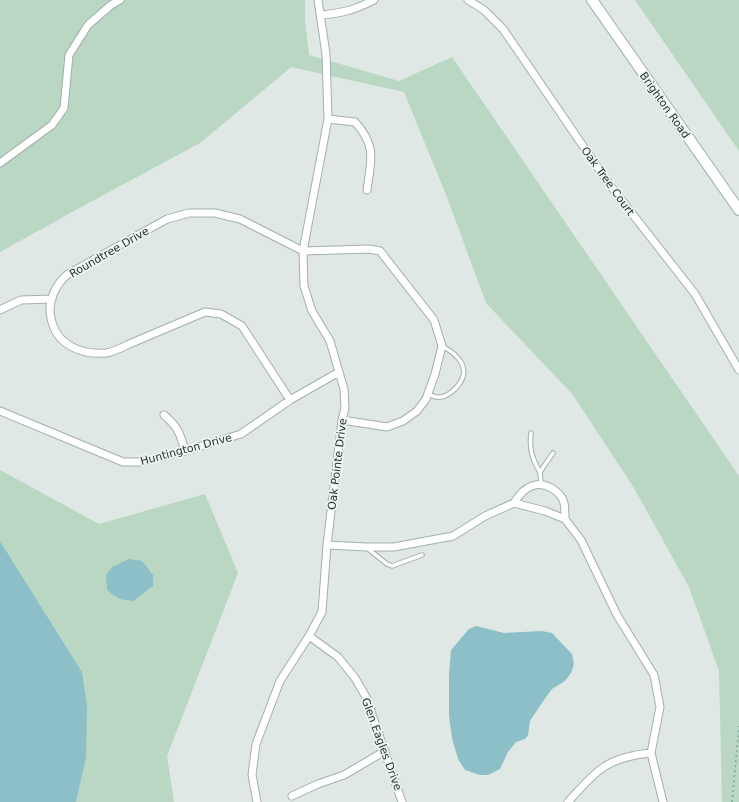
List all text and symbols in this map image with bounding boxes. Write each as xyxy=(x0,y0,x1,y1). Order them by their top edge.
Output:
street label: Brighton Road xyxy=(637,70,692,141)
street label: Oak Tree Court xyxy=(578,144,637,219)
street label: Roundtree Drive xyxy=(67,224,152,281)
street label: Oak Pointe Drive xyxy=(325,417,350,511)
street label: Huntington Drive xyxy=(139,431,234,468)
street label: Glen Eagles Drive xyxy=(359,696,404,793)

